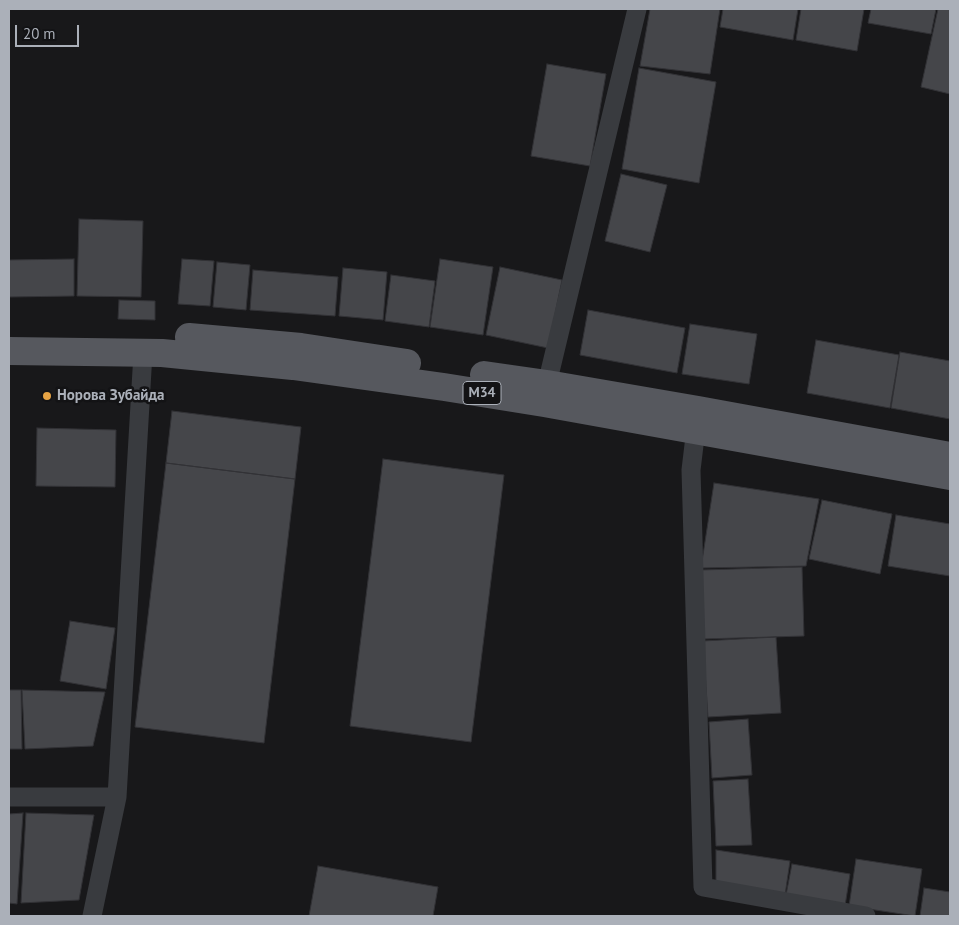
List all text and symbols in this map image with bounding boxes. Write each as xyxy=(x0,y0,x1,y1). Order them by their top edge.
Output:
scale bar xyxy=(18,15,81,47)
text: 20 m xyxy=(23,24,56,43)
road number: M34 xyxy=(463,382,501,404)
place label: Норова Зубайда xyxy=(57,387,164,405)
marker: Норова Зубайда xyxy=(41,390,53,402)

